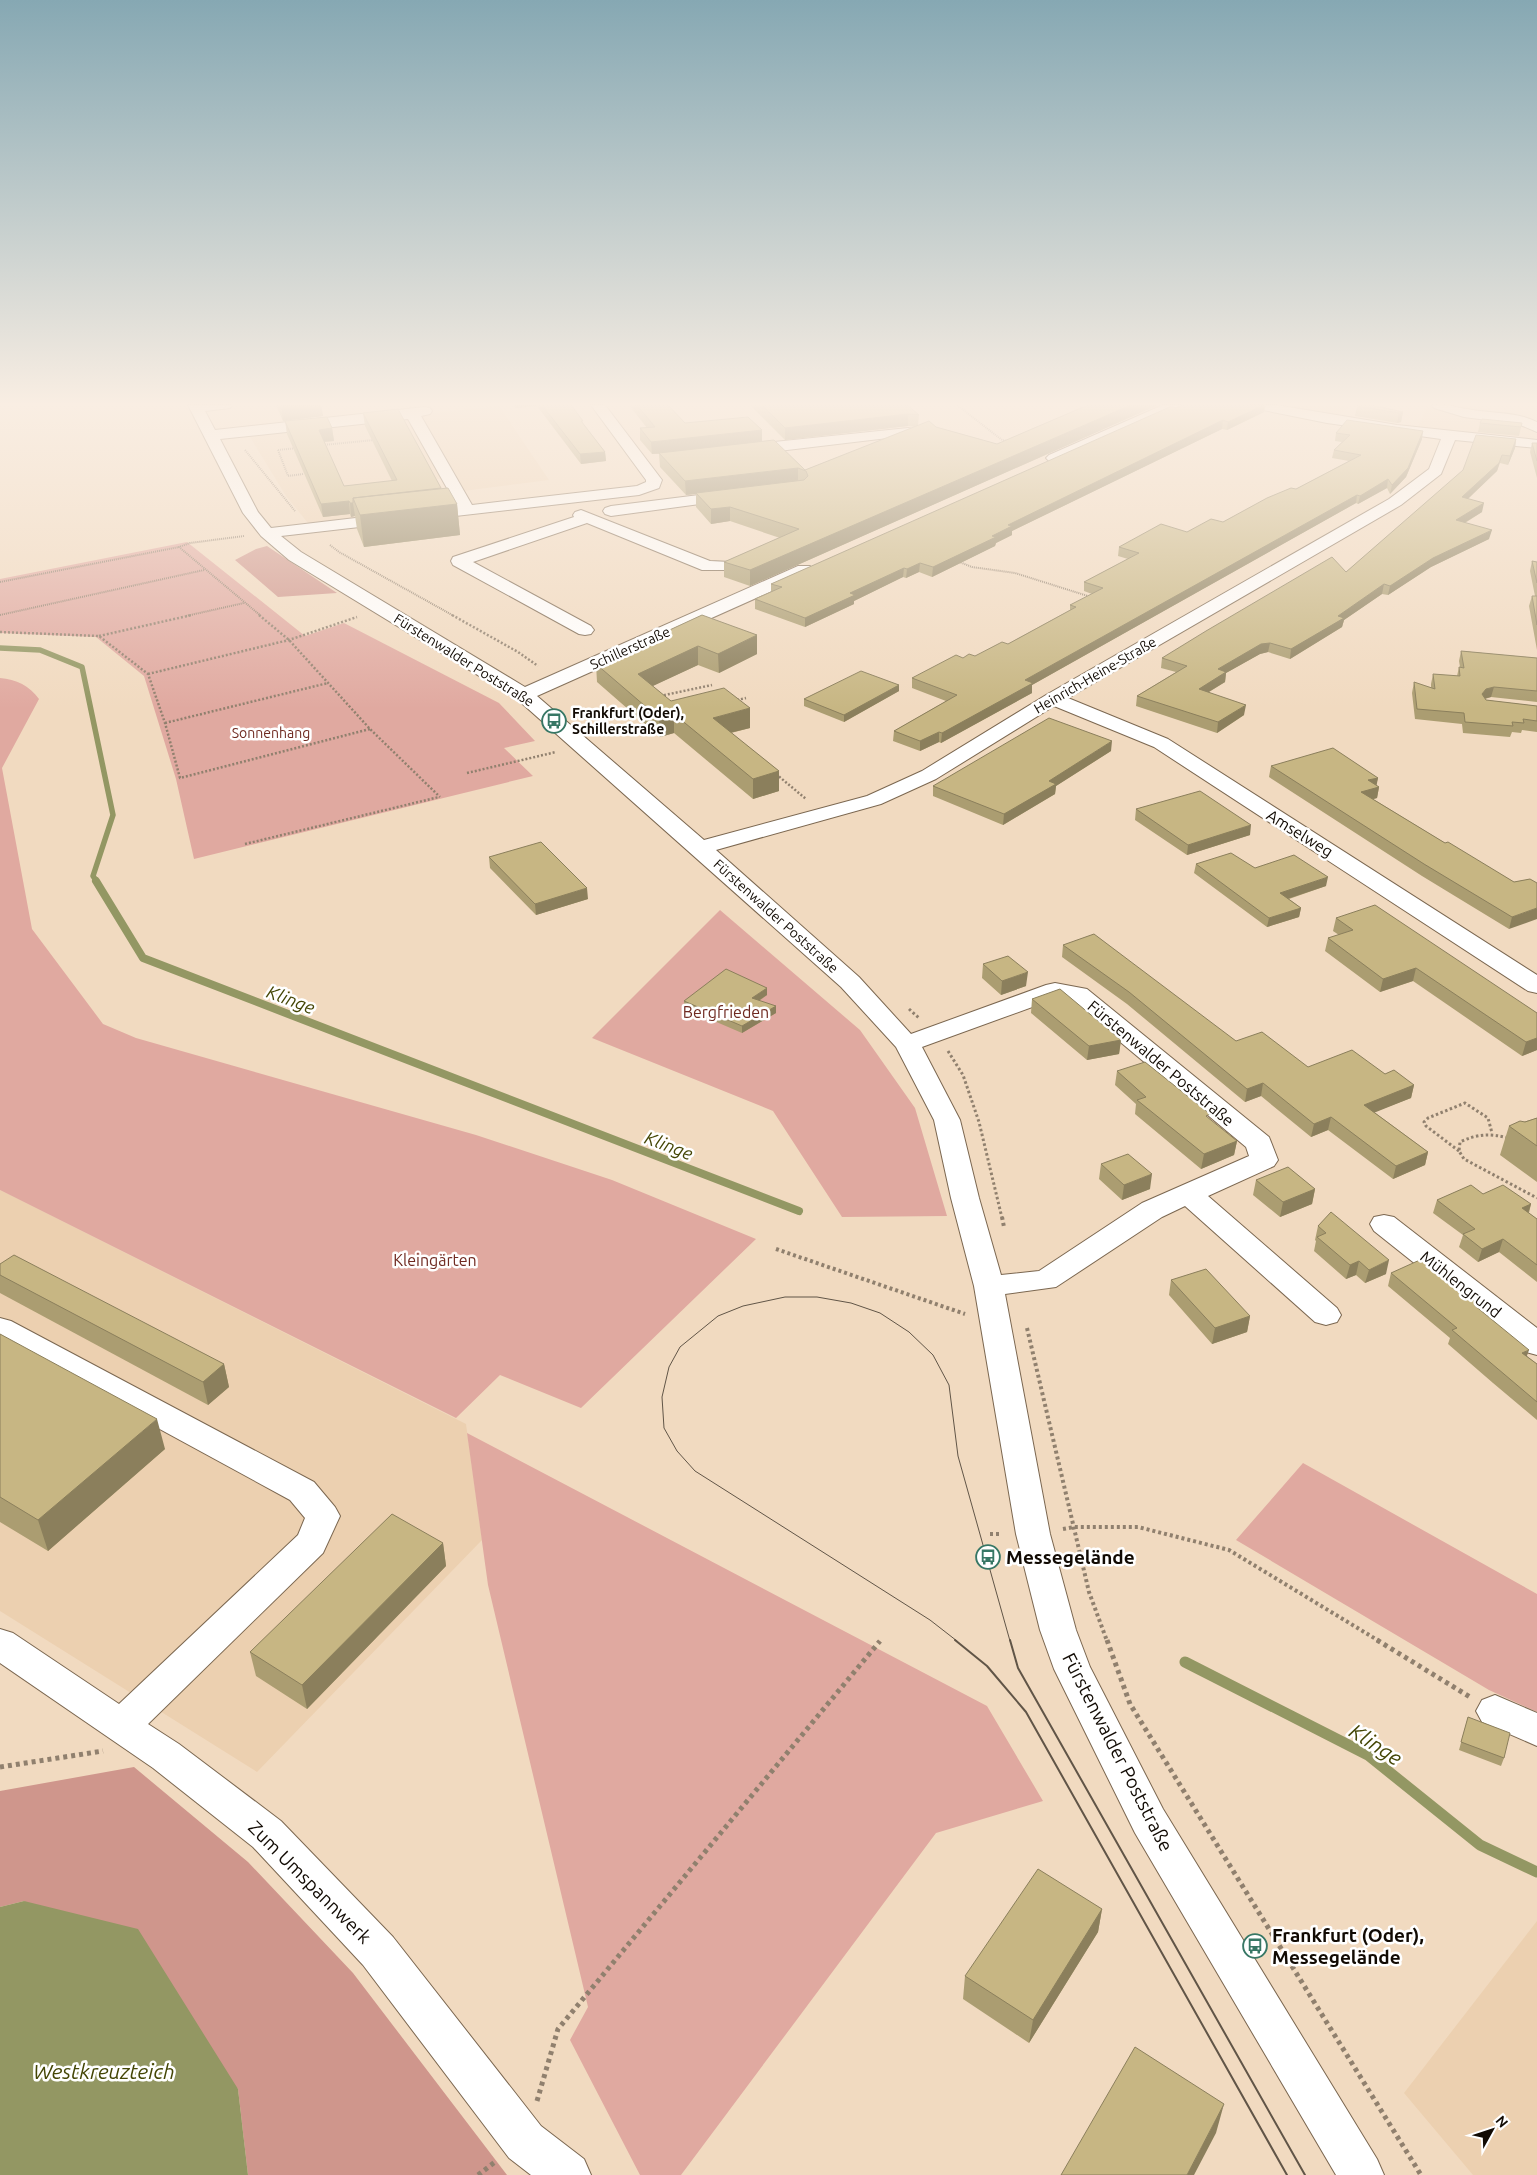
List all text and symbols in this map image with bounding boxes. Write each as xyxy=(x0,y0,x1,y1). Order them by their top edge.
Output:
street label: Fürstenwalder Poststraße xyxy=(391,610,537,710)
street label: Schillerstraße xyxy=(588,623,672,673)
street label: Heinrich-Heine-Straße xyxy=(1031,633,1159,717)
place label: Frankfurt (Oder), Schillerstraße xyxy=(572,705,684,737)
bus stop icon: Frankfurt (Oder), Schillerstraße xyxy=(541,708,567,734)
park label: Sonnenhang xyxy=(232,725,310,741)
street label: Amselweg xyxy=(1264,806,1336,860)
street label: Fürstenwalder Poststraße xyxy=(710,856,842,976)
water label: Klinge xyxy=(264,981,318,1017)
street label: Fürstenwalder Poststraße xyxy=(1084,997,1238,1129)
park label: Bergfrieden xyxy=(683,1003,769,1021)
water label: Klinge xyxy=(642,1127,696,1163)
street label: Mühlengrund xyxy=(1417,1247,1505,1321)
park label: Kleingärten xyxy=(393,1251,477,1269)
bus stop icon: Messegelände xyxy=(975,1544,1001,1570)
place label: Messegelände xyxy=(1006,1546,1135,1568)
street label: Fürstenwalder Poststraße xyxy=(1058,1649,1178,1855)
water label: Klinge xyxy=(1345,1718,1407,1770)
street label: Zum Umspannwerk xyxy=(244,1816,376,1948)
place label: Frankfurt (Oder), Messegelände xyxy=(1272,1924,1424,1968)
bus stop icon: Frankfurt (Oder), Messegelände xyxy=(1242,1933,1268,1959)
water label: Westkreuzteich xyxy=(33,2059,175,2083)
north arrow xyxy=(1467,2105,1517,2155)
text: N xyxy=(1492,2112,1511,2131)

